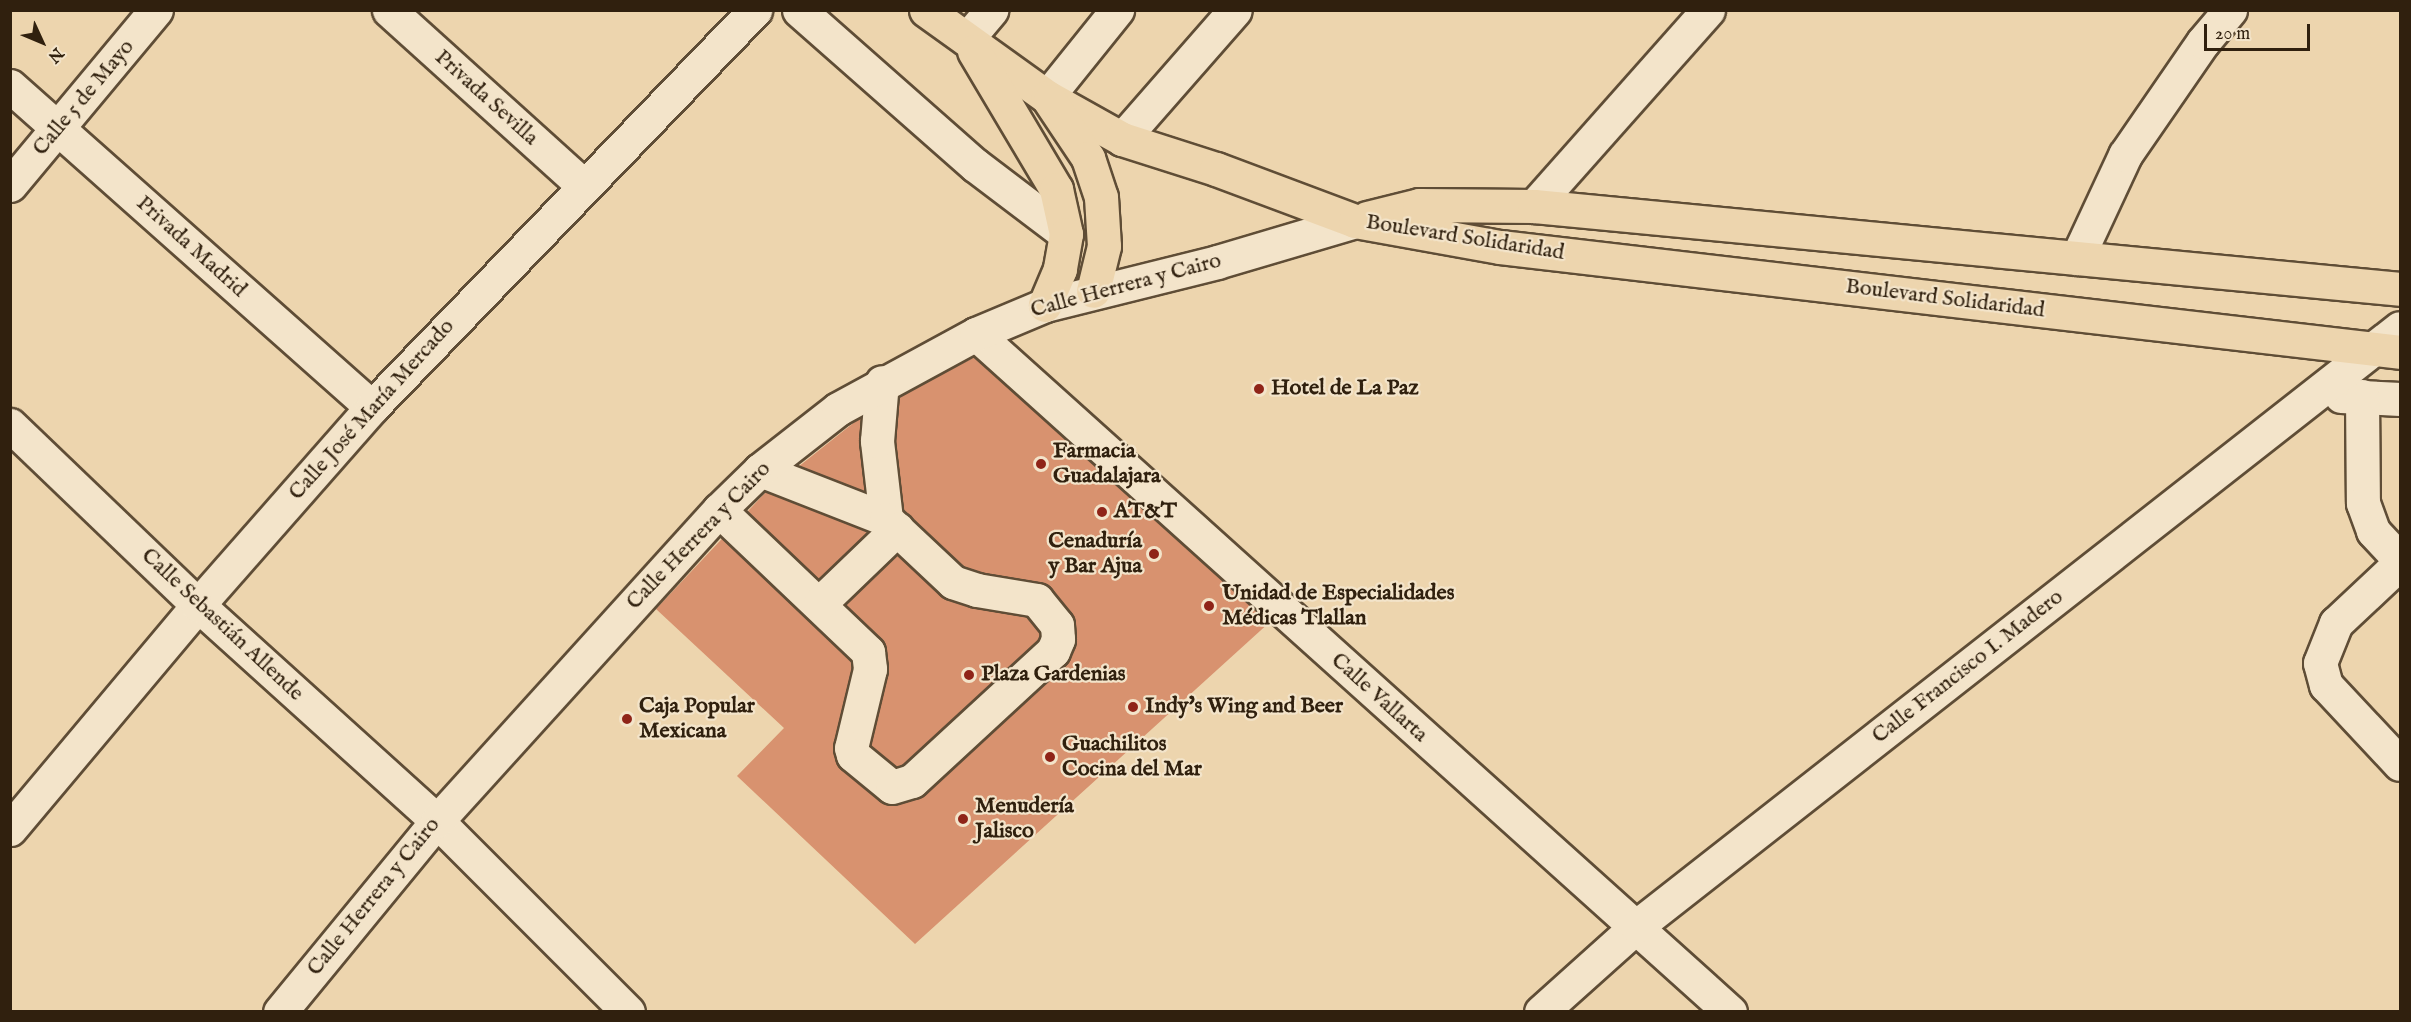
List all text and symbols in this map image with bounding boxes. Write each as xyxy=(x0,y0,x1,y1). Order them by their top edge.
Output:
north arrow xyxy=(12,12,72,72)
scale bar xyxy=(2207,12,2314,50)
text: 20 m xyxy=(2215,23,2250,46)
street label: Calle 5 de Mayo xyxy=(28,34,140,162)
text: N xyxy=(43,43,67,66)
street label: Privada Sevilla xyxy=(429,45,543,151)
street label: Privada Madrid xyxy=(130,191,252,303)
street label: Boulevard Solidaridad xyxy=(1364,209,1566,267)
street label: Calle Herrera y Cairo xyxy=(1028,248,1224,324)
street label: Boulevard Solidaridad xyxy=(1844,274,2046,324)
street label: Calle José María Mercado xyxy=(284,314,460,506)
place label: Hotel de La Paz xyxy=(1271,376,1419,402)
marker: Hotel de La Paz xyxy=(1252,382,1266,396)
place label: Farmacia Guadalajara xyxy=(1053,438,1160,490)
street label: Calle Herrera y Cairo xyxy=(621,456,777,616)
marker: Farmacia Guadalajara xyxy=(1034,457,1048,471)
place label: AT&T xyxy=(1114,499,1177,525)
marker: AT&T xyxy=(1095,505,1109,519)
place label: Cenaduría y Bar Ajua xyxy=(1048,528,1142,580)
street label: Calle Sebastián Allende xyxy=(135,543,309,707)
marker: Cenaduría y Bar Ajua xyxy=(1147,547,1161,561)
place label: Unidad de Especialidades Médicas Tlallan xyxy=(1222,580,1454,632)
street label: Calle Francisco I. Madero xyxy=(1867,584,2069,750)
marker: Unidad de Especialidades Médicas Tlallan xyxy=(1200,597,1218,615)
street label: Calle Vallarta xyxy=(1325,648,1433,748)
place label: Plaza Gardenias xyxy=(981,662,1125,688)
marker: Plaza Gardenias xyxy=(962,668,976,682)
place label: Caja Popular Mexicana xyxy=(639,693,755,744)
place label: Indy's Wing and Beer xyxy=(1145,694,1343,720)
marker: Indy's Wing and Beer xyxy=(1126,700,1140,714)
marker: Caja Popular Mexicana xyxy=(620,712,634,726)
place label: Guachilitos Cocina del Mar xyxy=(1062,731,1202,782)
marker: Guachilitos Cocina del Mar xyxy=(1043,750,1057,764)
place label: Menudería Jalisco xyxy=(975,793,1074,844)
street label: Calle Herrera y Cairo xyxy=(302,812,446,982)
marker: Menudería Jalisco xyxy=(956,812,970,826)

